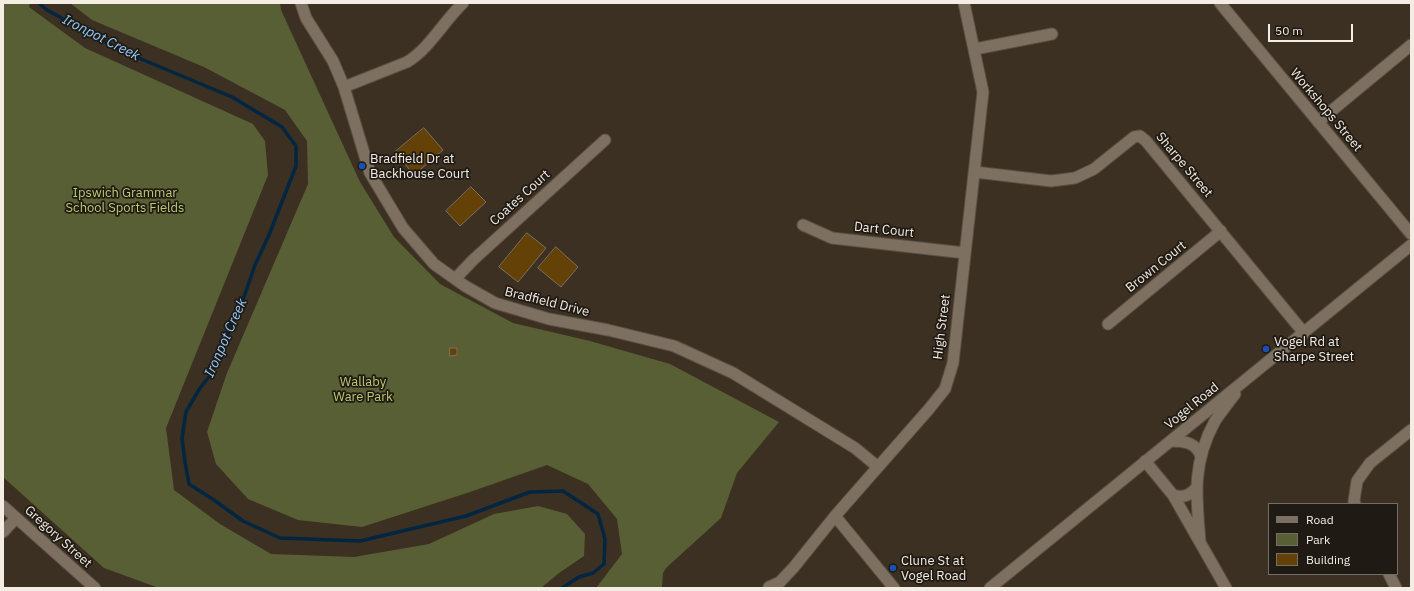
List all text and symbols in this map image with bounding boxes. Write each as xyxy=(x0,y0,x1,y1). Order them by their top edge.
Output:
water label: Ironpot Creek xyxy=(60,11,142,65)
scale bar xyxy=(1270,16,1355,42)
text: 50 m xyxy=(1275,23,1303,38)
street label: Workshops Street xyxy=(1287,65,1365,155)
street label: Sharpe Street xyxy=(1152,129,1216,201)
place label: Bradfield Dr at Backhouse Court xyxy=(370,151,470,182)
marker: Bradfield Dr at Backhouse Court xyxy=(357,161,367,171)
street label: Coates Court xyxy=(487,167,553,229)
park label: Ipswich Grammar School Sports Fields xyxy=(66,185,184,216)
street label: Dart Court xyxy=(853,219,915,241)
street label: Brown Court xyxy=(1123,238,1189,296)
street label: Bradfield Drive xyxy=(503,284,591,320)
street label: High Street xyxy=(930,294,954,360)
water label: Ironpot Creek xyxy=(201,296,251,380)
place label: Vogel Rd at Sharpe Street xyxy=(1274,334,1354,365)
marker: Vogel Rd at Sharpe Street xyxy=(1261,344,1271,354)
park label: Wallaby Ware Park xyxy=(333,374,393,405)
street label: Vogel Road xyxy=(1162,379,1222,433)
street label: Gregory Street xyxy=(21,503,95,571)
legend xyxy=(1268,503,1398,575)
text: Road xyxy=(1306,512,1334,527)
text: Park xyxy=(1306,532,1330,547)
text: Building xyxy=(1306,552,1350,567)
place label: Clune St at Vogel Road xyxy=(901,553,966,584)
marker: Clune St at Vogel Road xyxy=(888,563,898,573)

